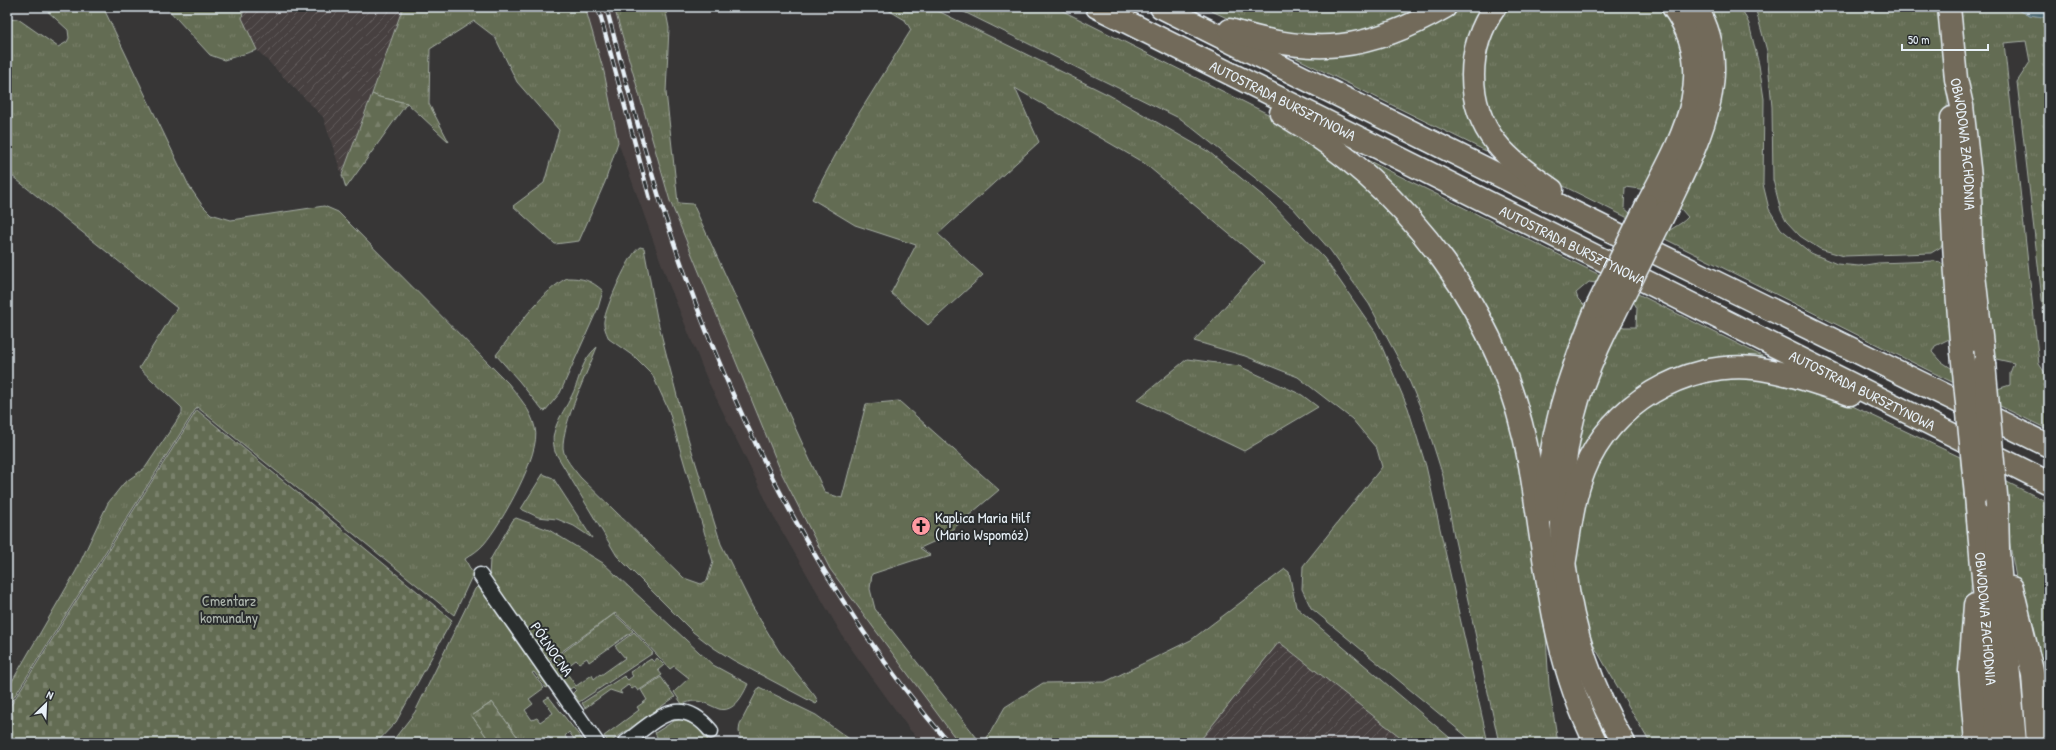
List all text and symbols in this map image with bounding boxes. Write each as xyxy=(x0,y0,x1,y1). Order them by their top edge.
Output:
scale bar xyxy=(1902,26,1988,52)
text: 50 m xyxy=(1908,31,1929,48)
street label: AUTOSTRADA BURSZTYNOWA xyxy=(1206,55,1360,146)
street label: OBWODOWA ZACHODNIA xyxy=(1946,76,1981,211)
street label: AUTOSTRADA BURSZTYNOWA xyxy=(1496,200,1650,291)
street label: AUTOSTRADA BURSZTYNOWA xyxy=(1786,344,1940,435)
place label: Kaplica Maria Hilf (Mario Wspomóż) xyxy=(935,507,1031,545)
church icon: Kaplica Maria Hilf (Mario Wspomóż) xyxy=(910,515,932,537)
street label: OBWODOWA ZACHODNIA xyxy=(1970,551,2003,687)
park label: Cmentarz komunalny xyxy=(200,590,258,628)
street label: PÓŁNOCNA xyxy=(526,618,579,681)
north arrow xyxy=(26,684,66,724)
text: N xyxy=(45,687,56,703)

